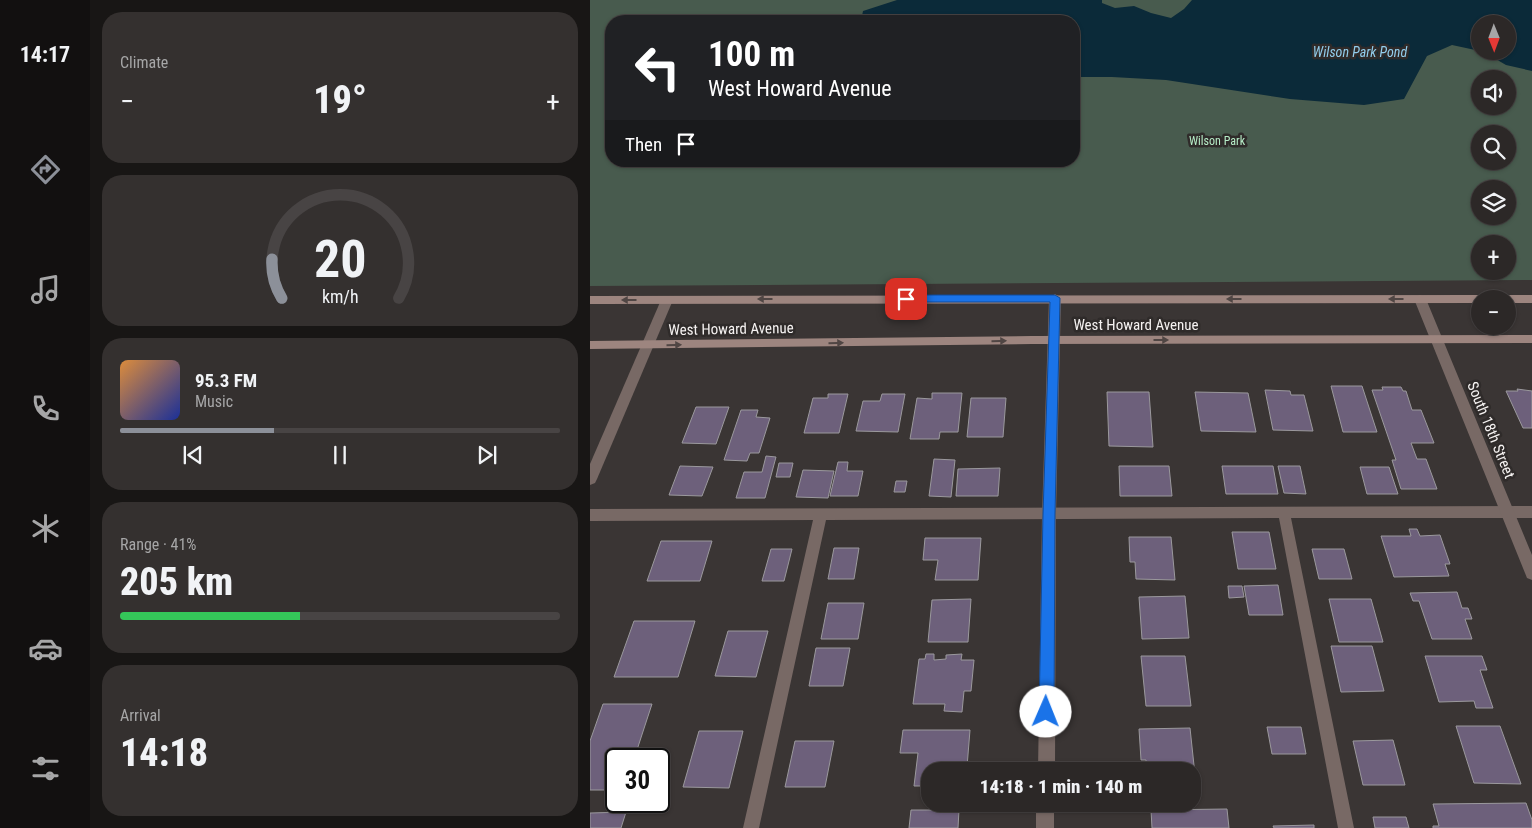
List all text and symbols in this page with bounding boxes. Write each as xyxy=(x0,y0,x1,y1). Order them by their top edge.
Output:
north arrow xyxy=(1471,15,1516,60)
map controls xyxy=(1471,15,1516,335)
text: 100 m xyxy=(708,34,795,75)
icon: left xyxy=(625,35,690,100)
text: 14:17 xyxy=(20,42,70,67)
water label: Wilson Park Pond xyxy=(1313,44,1407,60)
text: Climate xyxy=(120,53,168,72)
button: sound xyxy=(1471,70,1516,115)
text: West Howard Avenue xyxy=(708,76,892,101)
text: 19° xyxy=(313,78,367,122)
text: − xyxy=(120,85,134,118)
text: + xyxy=(546,85,560,118)
button: search xyxy=(1471,125,1516,170)
icon: arrive xyxy=(672,130,700,158)
text: Then xyxy=(625,133,662,156)
park label: Wilson Park xyxy=(1189,134,1246,148)
icon: directions xyxy=(28,152,63,187)
button: layers xyxy=(1471,180,1516,225)
text: 20 xyxy=(314,229,366,290)
button: + xyxy=(1471,235,1516,280)
icon: music xyxy=(28,272,63,307)
pin xyxy=(885,278,927,320)
icon: arrive xyxy=(892,285,920,313)
text: km/h xyxy=(322,286,358,307)
button: − xyxy=(1471,290,1516,335)
one-way arrow xyxy=(757,295,773,303)
one-way arrow xyxy=(1226,295,1242,303)
one-way arrow xyxy=(1388,295,1404,303)
one-way arrow xyxy=(620,296,636,304)
street label: West Howard Avenue xyxy=(1073,316,1199,334)
street label: West Howard Avenue xyxy=(668,319,794,339)
one-way arrow xyxy=(1153,336,1169,344)
one-way arrow xyxy=(991,337,1007,345)
one-way arrow xyxy=(828,339,844,347)
one-way arrow xyxy=(666,341,682,349)
text: 95.3 FM xyxy=(195,369,257,392)
street label: South 18th Street xyxy=(1463,379,1519,481)
icon: phone xyxy=(28,391,63,426)
text: Music xyxy=(195,392,233,411)
icon: previous xyxy=(179,441,207,469)
icon: pause xyxy=(326,441,354,469)
icon: next xyxy=(473,441,501,469)
icon: climate xyxy=(28,511,63,546)
text: Range · 41% xyxy=(120,535,196,554)
text: 205 km xyxy=(120,560,233,604)
icon: car xyxy=(28,631,63,666)
position arrow xyxy=(1019,685,1071,737)
text: Arrival xyxy=(120,706,161,725)
text: 14:18 xyxy=(120,731,208,775)
speed limit sign: 30 xyxy=(605,748,670,813)
icon: filters xyxy=(28,751,63,786)
text: 14:18 · 1 min · 140 m xyxy=(980,775,1142,798)

